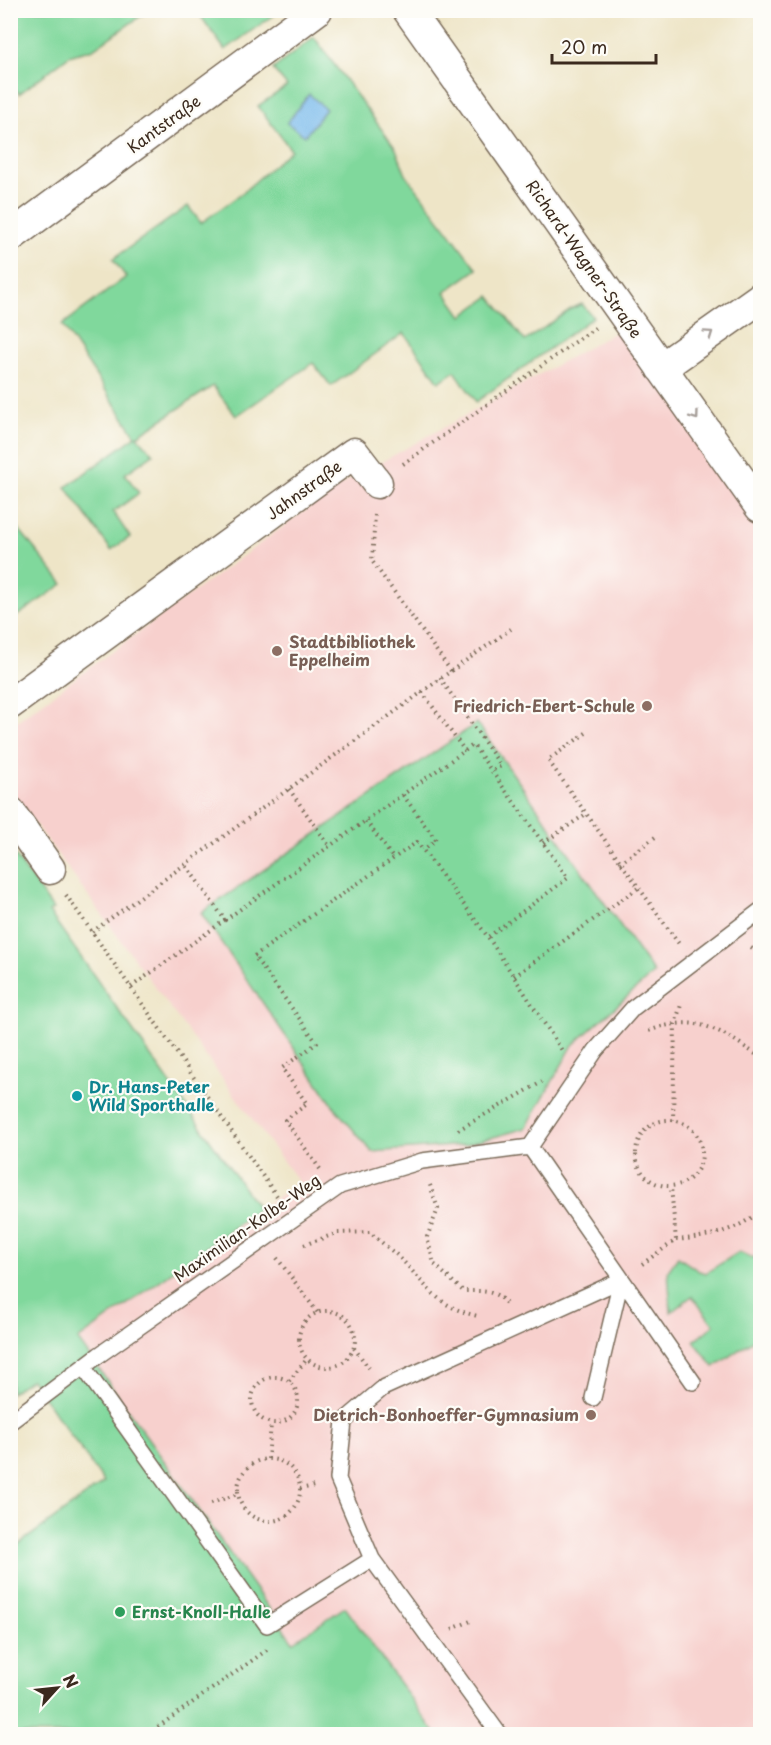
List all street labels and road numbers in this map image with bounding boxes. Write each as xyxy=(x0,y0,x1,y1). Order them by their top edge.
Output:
street label: Kantstraße xyxy=(122,88,205,158)
street label: Richard-Wagner-Straße xyxy=(521,174,649,342)
street label: Jahnstraße xyxy=(261,454,346,525)
street label: Maximilian-Kolbe-Weg xyxy=(168,1167,325,1287)

